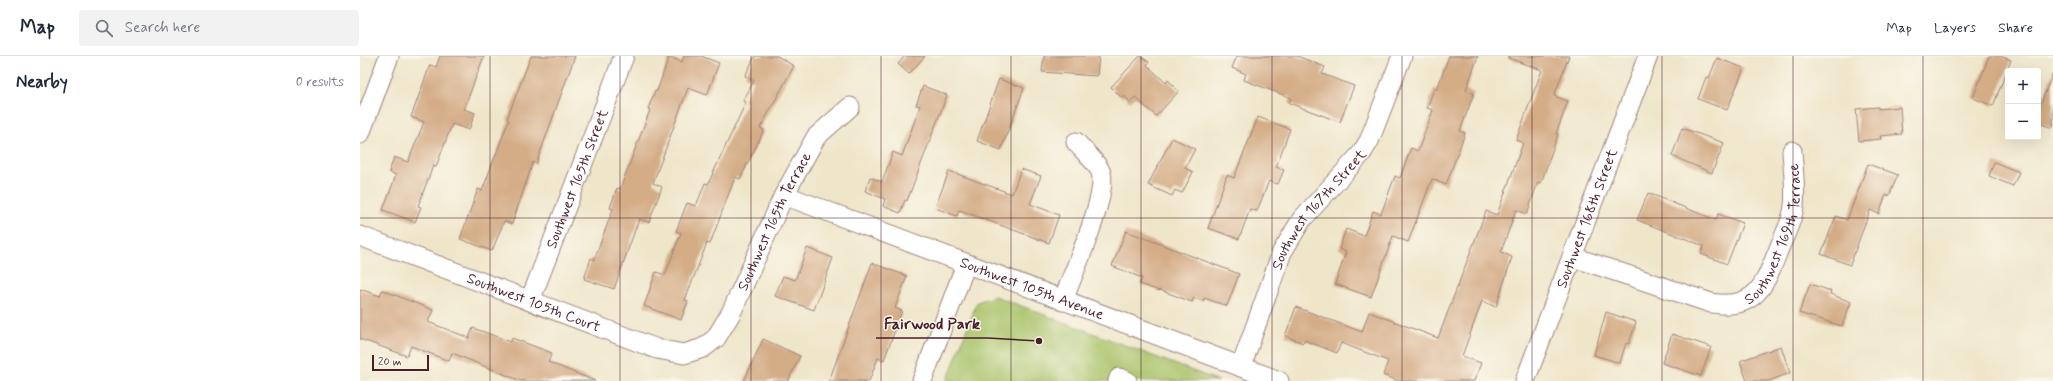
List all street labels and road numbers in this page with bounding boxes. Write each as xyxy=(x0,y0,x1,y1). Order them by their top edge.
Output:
street label: Southwest 165th Street xyxy=(542,106,614,252)
street label: Southwest 167th Street xyxy=(1267,145,1372,273)
street label: Southwest 168th Street xyxy=(1552,146,1623,291)
street label: Southwest 165th Terrace xyxy=(733,149,817,294)
street label: Southwest 169th Terrace xyxy=(1741,163,1806,310)
street label: Southwest 105th Avenue xyxy=(957,253,1106,325)
street label: Southwest 105th Court xyxy=(464,269,603,338)

